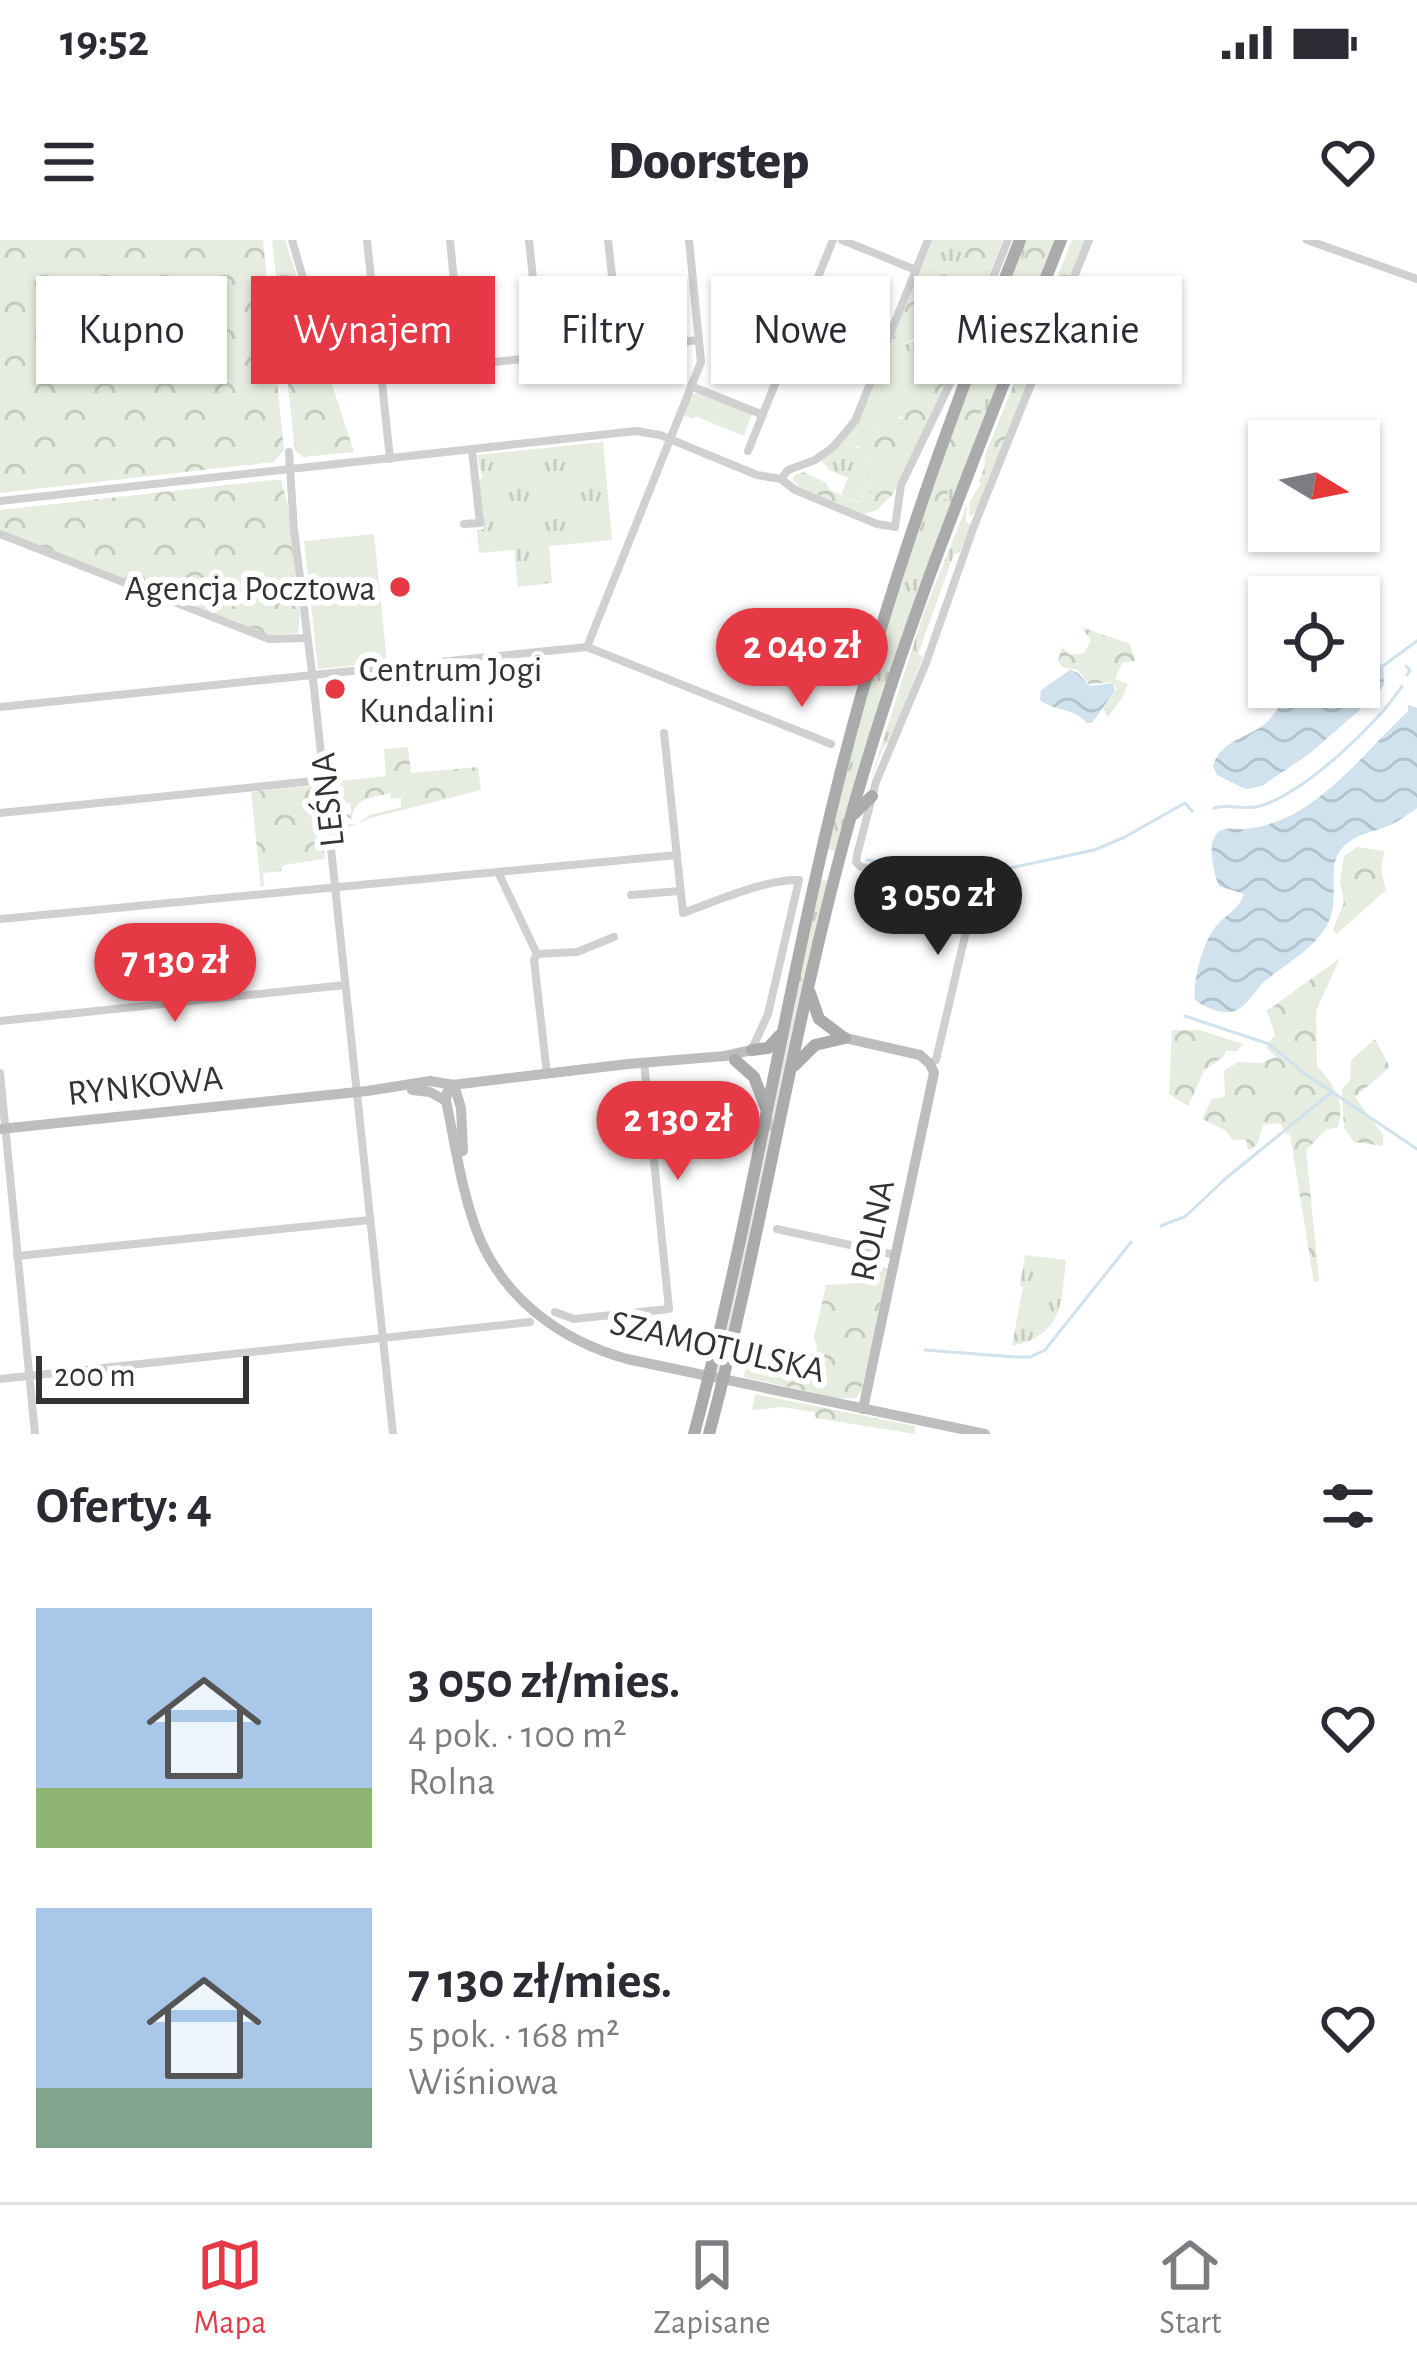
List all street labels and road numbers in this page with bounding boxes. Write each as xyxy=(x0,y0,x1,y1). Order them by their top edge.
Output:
street label: LEŚNA xyxy=(302,751,351,849)
street label: RYNKOWA xyxy=(66,1060,225,1112)
street label: ROLNA xyxy=(845,1176,901,1284)
street label: SZAMOTULSKA xyxy=(607,1305,829,1389)

